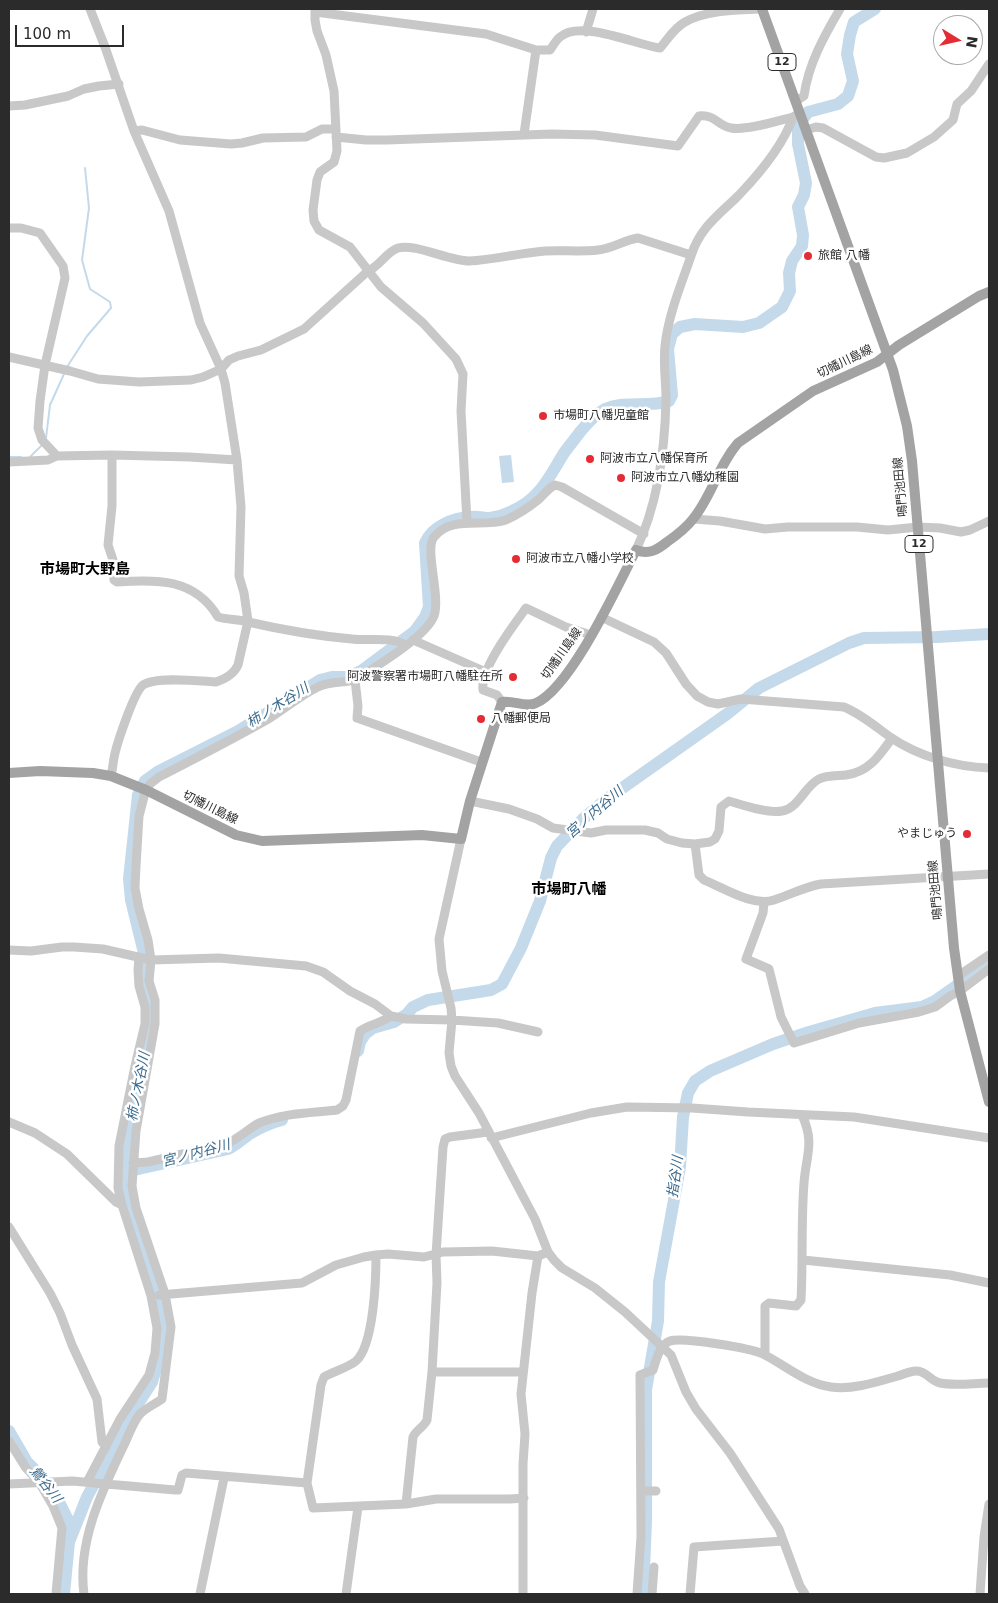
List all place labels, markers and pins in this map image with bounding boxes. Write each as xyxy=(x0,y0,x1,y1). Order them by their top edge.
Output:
place label: 旅館 八幡 xyxy=(818,249,870,263)
marker: 旅館 八幡 xyxy=(802,250,814,262)
place label: 市場町八幡児童館 xyxy=(553,409,649,423)
marker: 市場町八幡児童館 xyxy=(537,410,549,422)
place label: 阿波市立八幡保育所 xyxy=(600,452,708,466)
marker: 阿波市立八幡保育所 xyxy=(584,453,596,465)
place label: 阿波市立八幡幼稚園 xyxy=(631,471,739,485)
marker: 阿波市立八幡幼稚園 xyxy=(615,472,627,484)
place label: 阿波市立八幡小学校 xyxy=(526,552,634,566)
marker: 阿波市立八幡小学校 xyxy=(510,553,522,565)
place label: 阿波警察署市場町八幡駐在所 xyxy=(347,670,503,684)
marker: 阿波警察署市場町八幡駐在所 xyxy=(507,671,519,683)
place label: 八幡郵便局 xyxy=(491,712,551,726)
marker: 八幡郵便局 xyxy=(475,713,487,725)
place label: やまじゅう xyxy=(897,827,957,841)
marker: やまじゅう xyxy=(961,828,973,840)

